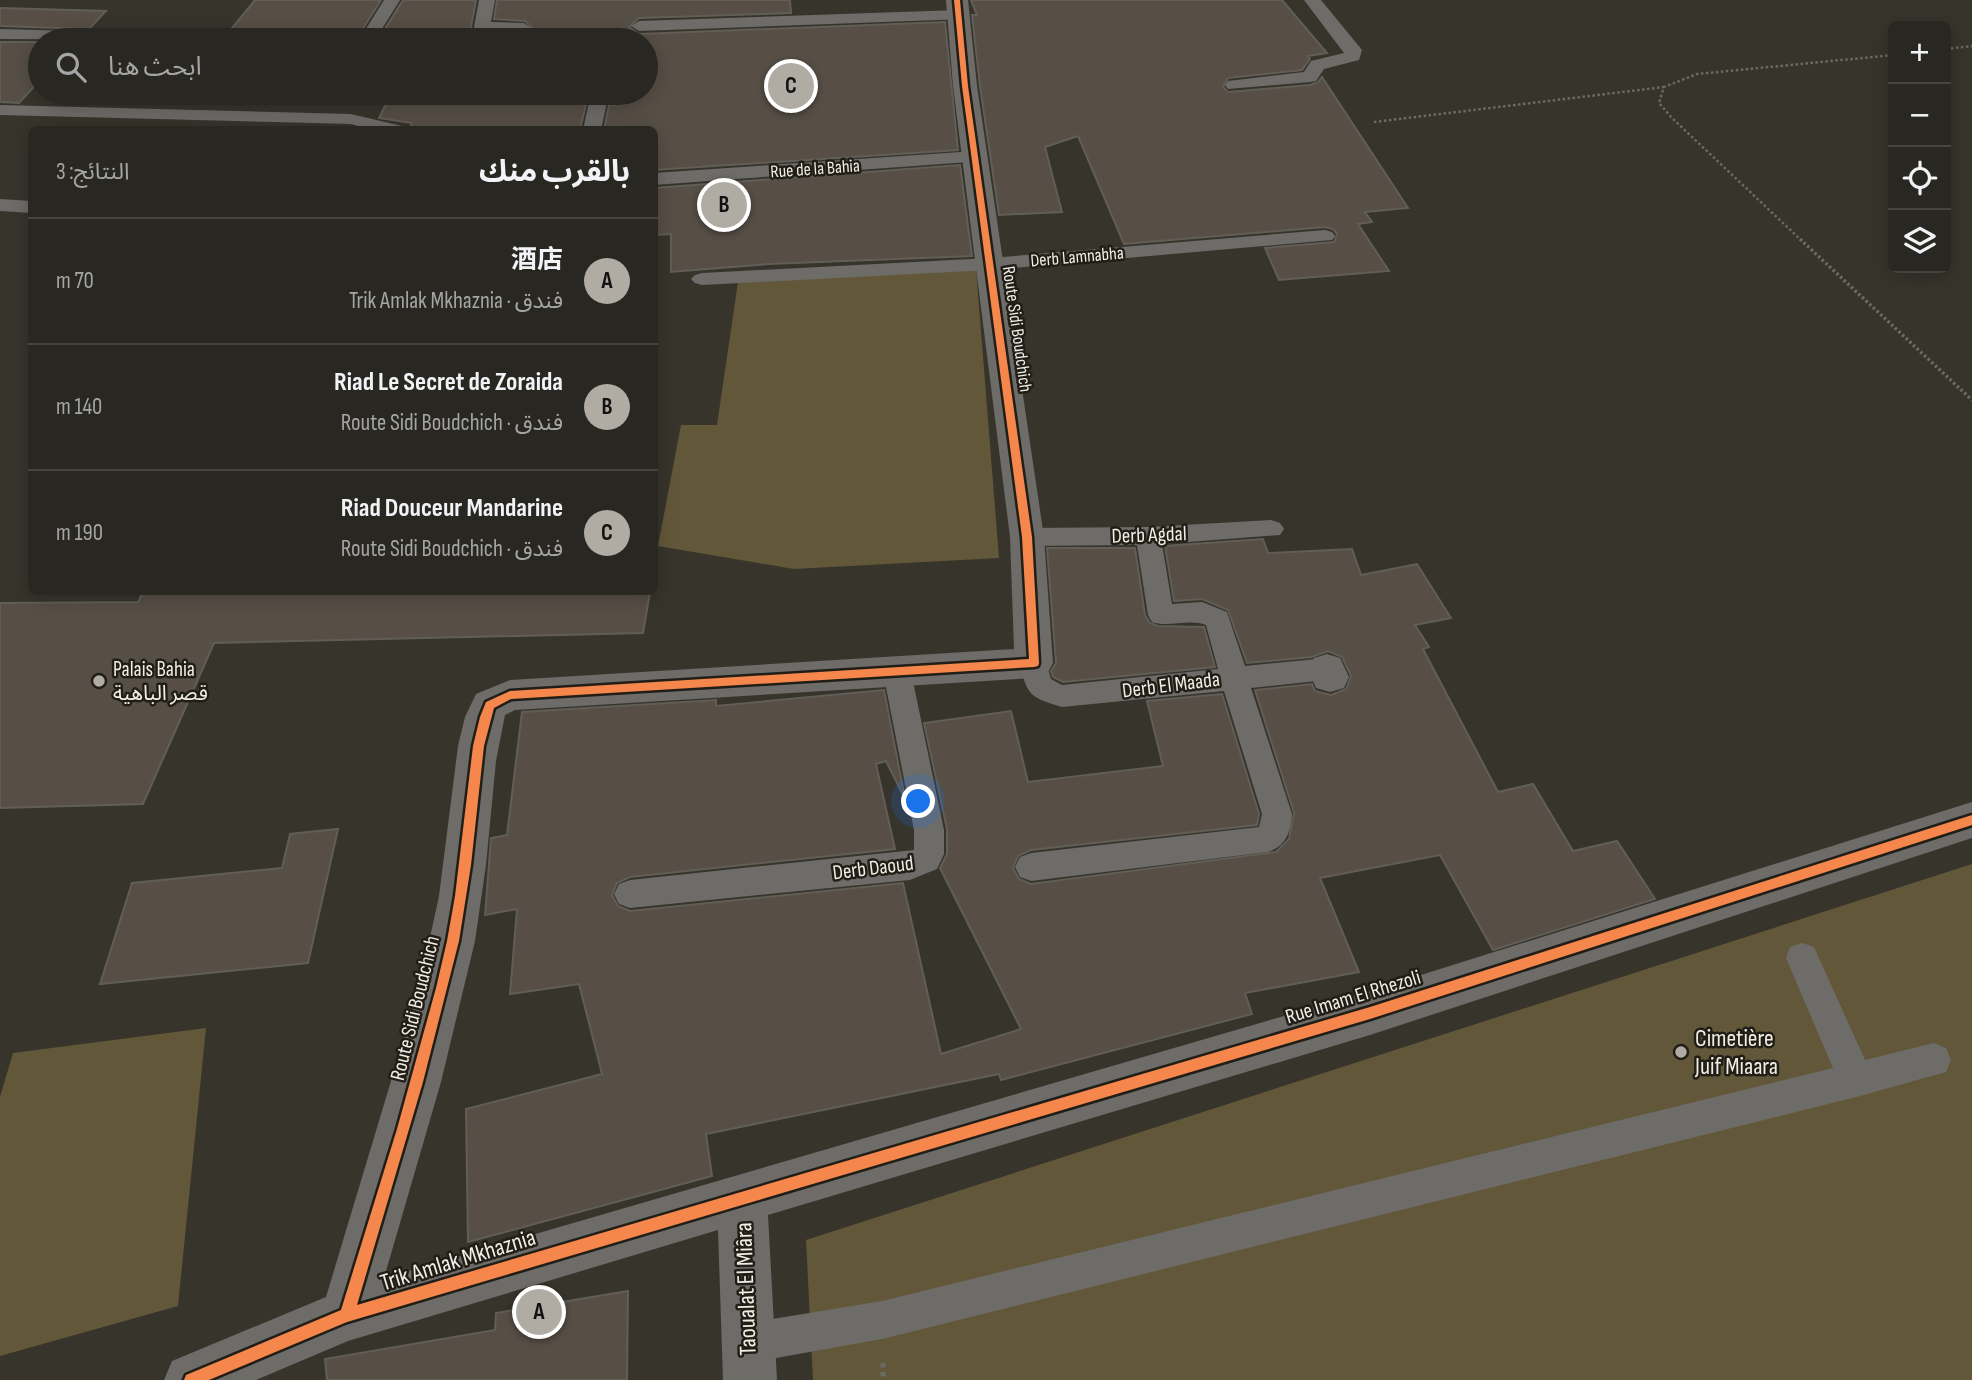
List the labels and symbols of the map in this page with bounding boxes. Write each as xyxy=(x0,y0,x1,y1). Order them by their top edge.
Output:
pin: C xyxy=(768,60,814,112)
street label: Rue de la Bahia xyxy=(770,155,861,183)
pin: B xyxy=(701,179,747,231)
street label: Derb Lamnabha xyxy=(1030,242,1125,272)
street label: Route Sidi Boudchich xyxy=(998,265,1036,393)
street label: Derb Agdal xyxy=(1111,521,1187,549)
place label: Palais Bahia قصر الباهية xyxy=(113,657,208,706)
street label: Derb El Maada xyxy=(1121,667,1221,703)
marker: Palais Bahia قصر الباهية xyxy=(91,673,107,689)
your location xyxy=(901,784,935,818)
street label: Derb Daoud xyxy=(831,851,915,885)
street label: Route Sidi Boudchich xyxy=(385,933,445,1083)
street label: Rue Imam El Rhezoli xyxy=(1282,965,1424,1029)
place label: Cimetière Juif Miaara xyxy=(1694,1024,1778,1081)
marker: Cimetière Juif Miaara xyxy=(1673,1044,1689,1060)
street label: Taoualat El Miâra xyxy=(729,1222,763,1356)
street label: Trik Amlak Mkhaznia xyxy=(377,1223,539,1297)
pin: A xyxy=(516,1286,562,1338)

